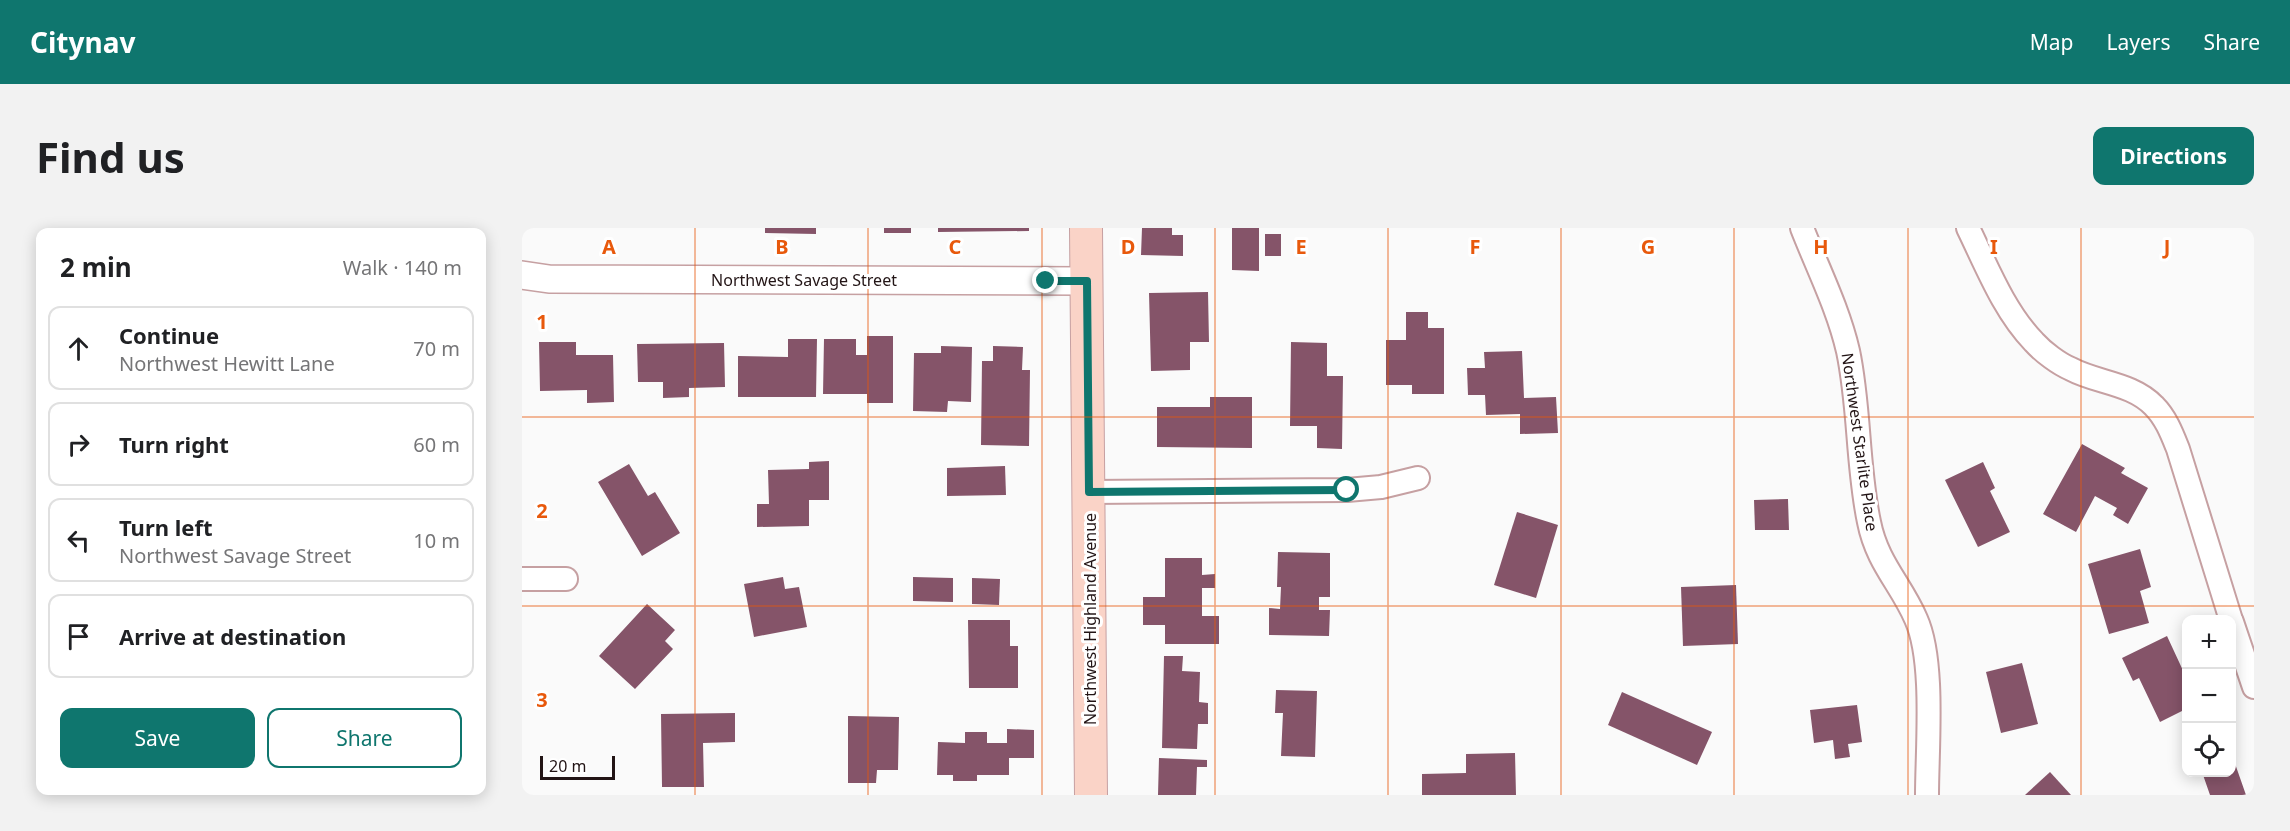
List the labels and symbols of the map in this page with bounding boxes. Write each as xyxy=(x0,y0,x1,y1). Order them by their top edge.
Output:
text: A xyxy=(602,233,616,260)
text: B xyxy=(775,233,789,260)
text: C xyxy=(949,233,962,260)
text: D xyxy=(1121,233,1135,260)
text: E xyxy=(1295,233,1307,260)
text: F xyxy=(1470,233,1480,260)
text: G xyxy=(1641,233,1655,260)
text: H xyxy=(1813,233,1829,260)
text: I xyxy=(1990,233,1998,260)
text: J xyxy=(2162,233,2170,260)
route end xyxy=(1032,267,1058,293)
street label: Northwest Savage Street xyxy=(711,269,897,291)
text: 1 xyxy=(536,308,548,335)
street label: Northwest Starlite Place xyxy=(1837,351,1883,533)
route start xyxy=(1333,476,1359,502)
text: 2 xyxy=(536,497,548,524)
street label: Northwest Highland Avenue xyxy=(1079,513,1101,725)
text: 3 xyxy=(536,686,548,713)
scale bar xyxy=(540,753,615,780)

